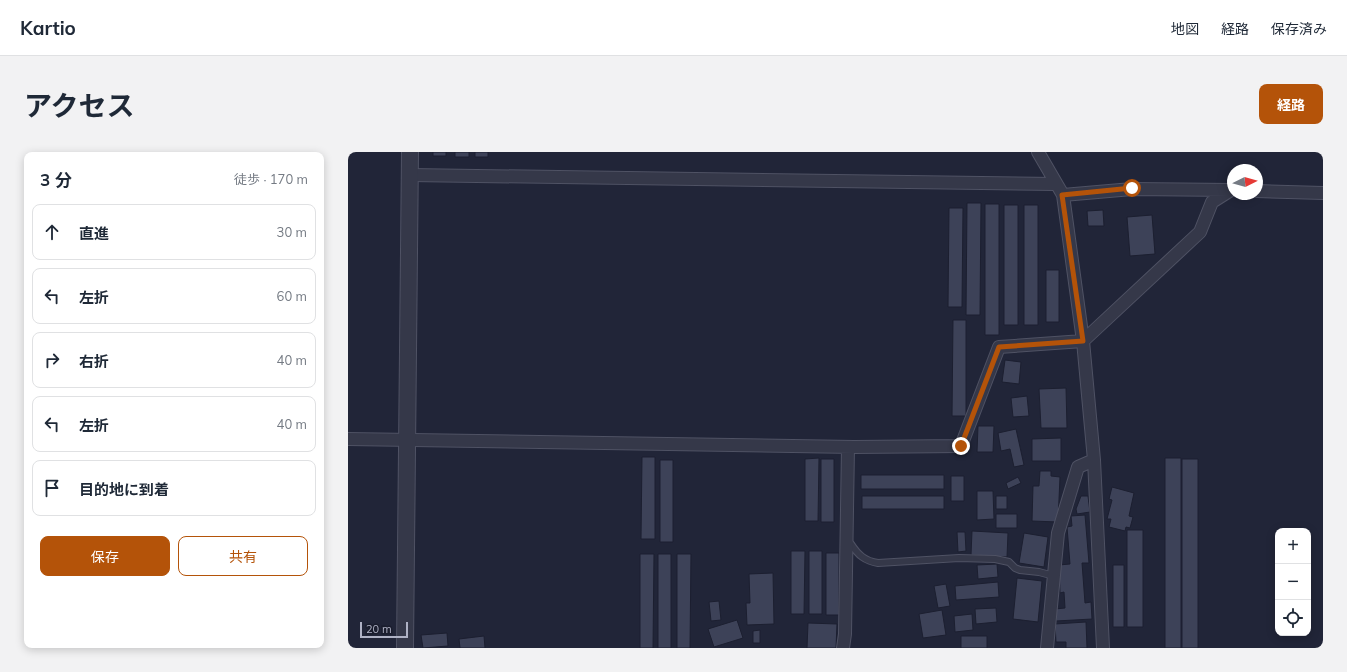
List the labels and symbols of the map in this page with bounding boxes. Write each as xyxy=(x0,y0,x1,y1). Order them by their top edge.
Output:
north arrow xyxy=(1227,164,1263,200)
route start xyxy=(1123,179,1141,197)
route end xyxy=(952,437,970,455)
scale bar xyxy=(360,620,408,639)

